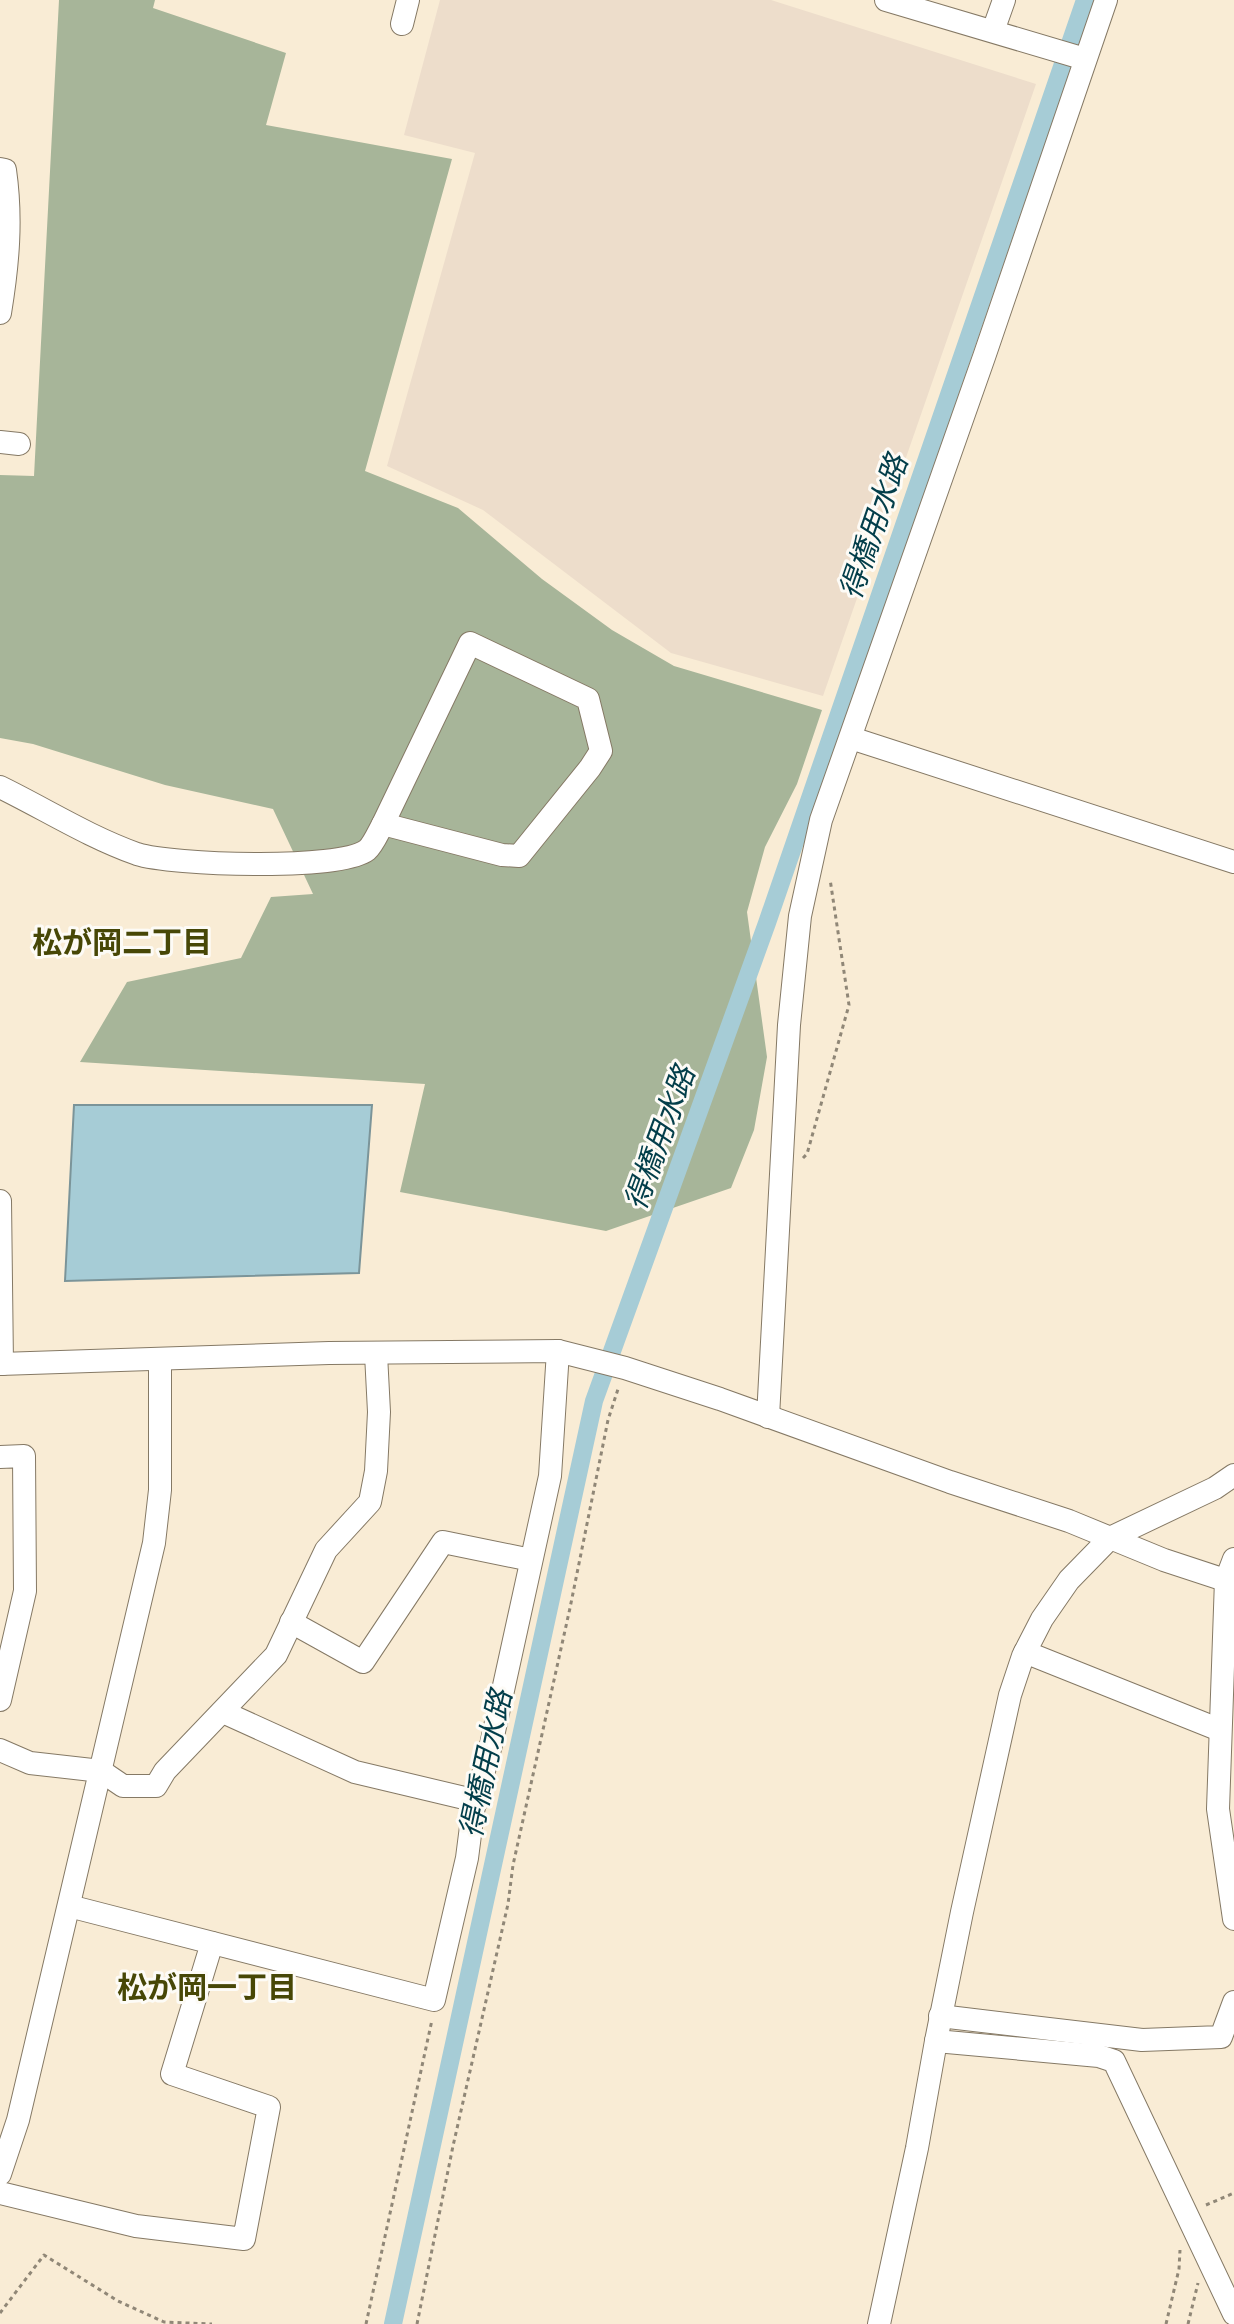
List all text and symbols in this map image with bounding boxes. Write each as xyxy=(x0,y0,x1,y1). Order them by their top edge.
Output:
water label: 得橋用水路 xyxy=(833,447,916,604)
district label: 松が岡二丁目 xyxy=(32,925,212,961)
water label: 得橋用水路 xyxy=(617,1059,704,1215)
water label: 得橋用水路 xyxy=(453,1684,520,1841)
district label: 松が岡一丁目 xyxy=(117,1970,297,2006)

